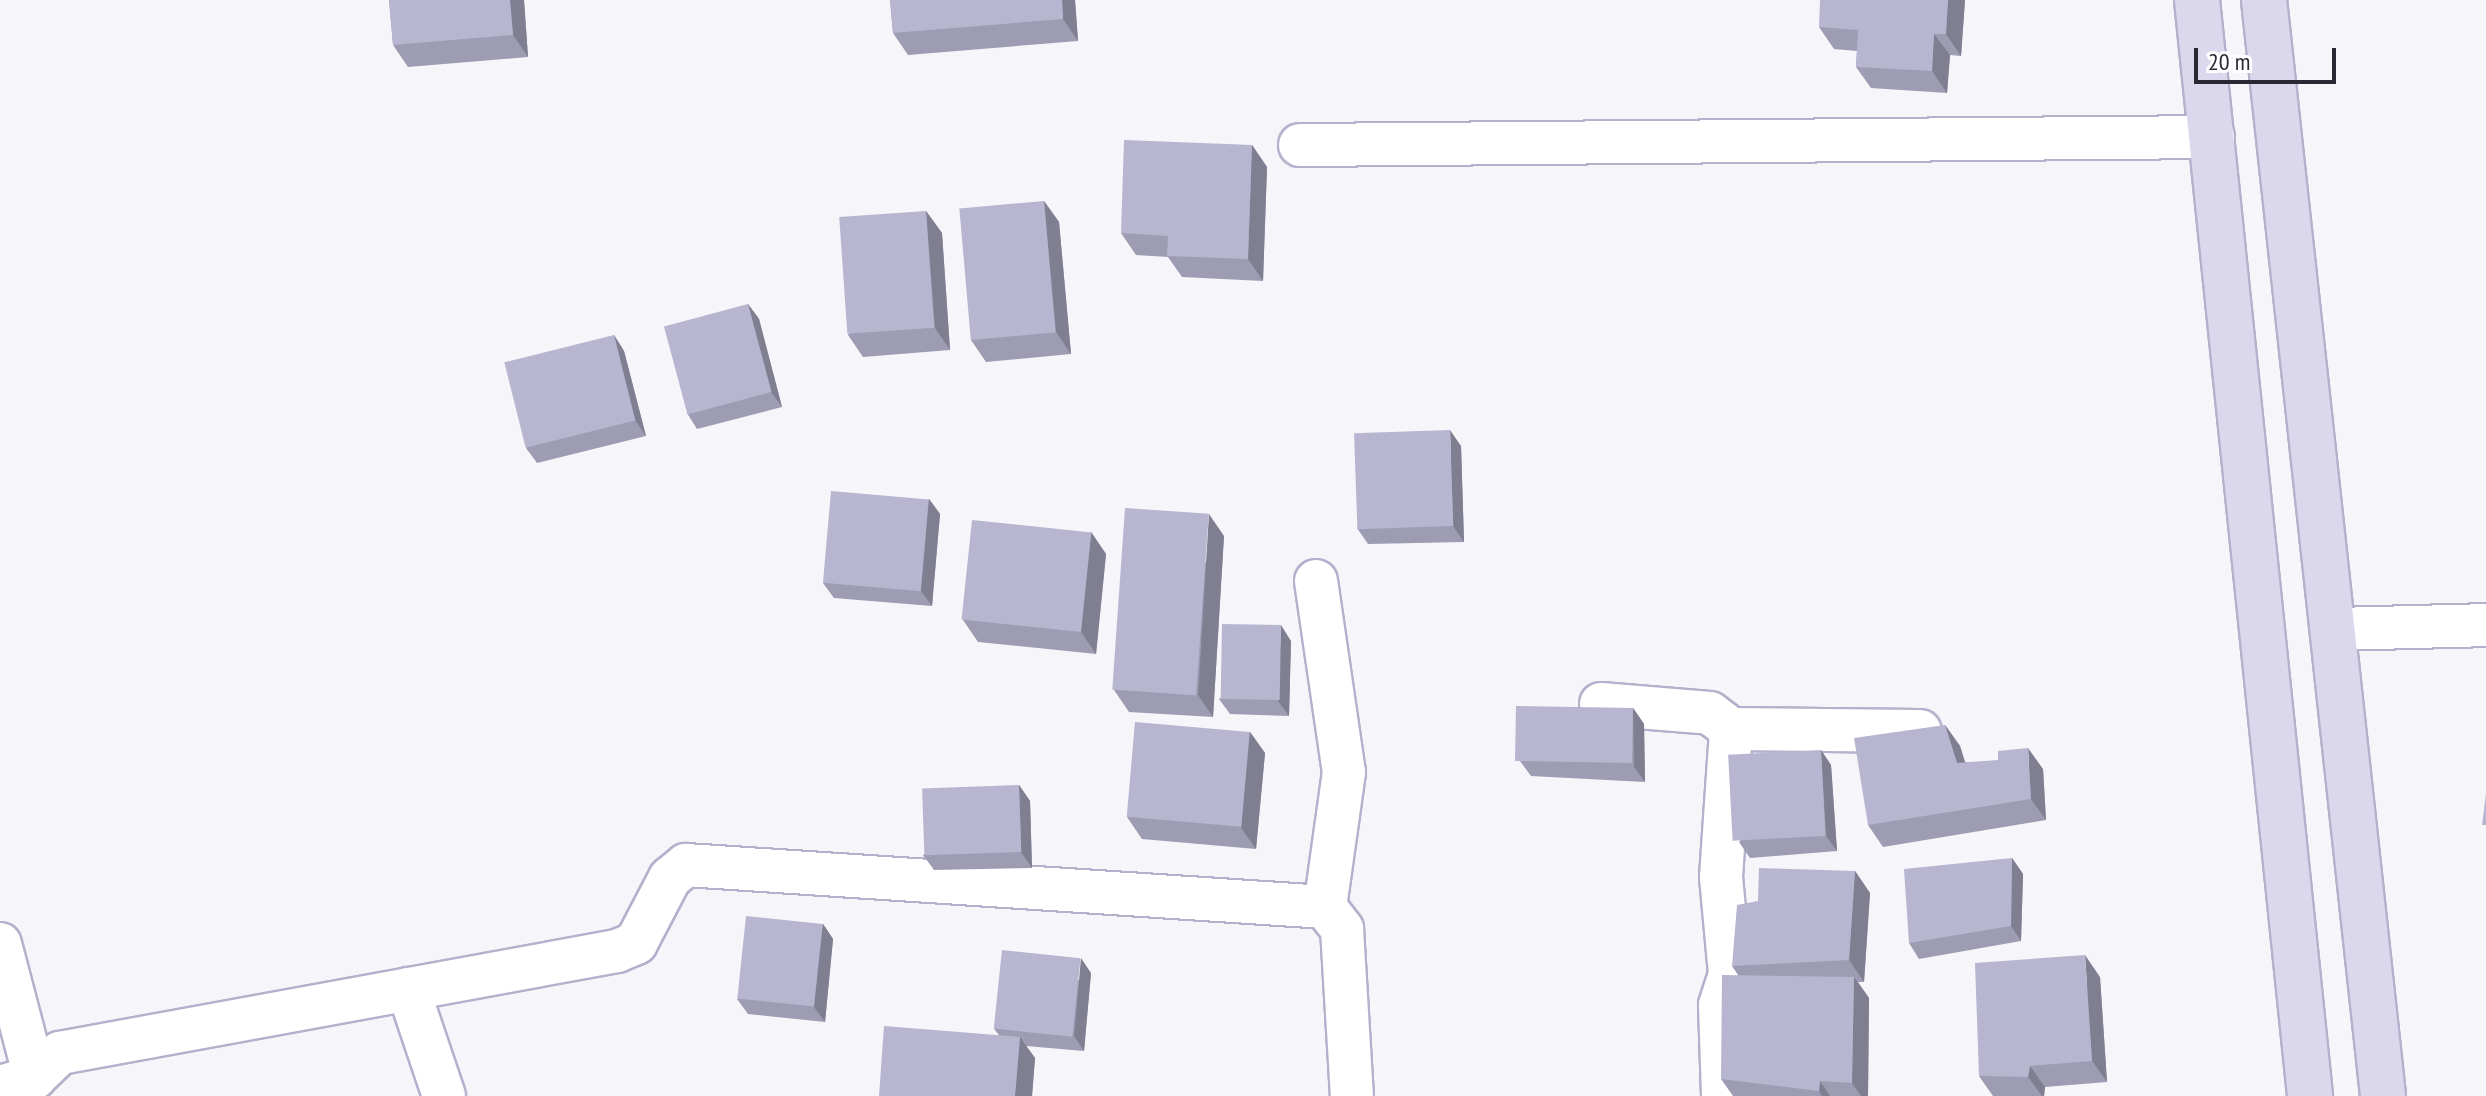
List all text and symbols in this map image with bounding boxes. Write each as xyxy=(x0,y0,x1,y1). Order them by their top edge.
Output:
scale bar xyxy=(2198,32,2340,82)
text: 20 m xyxy=(2208,46,2250,77)

